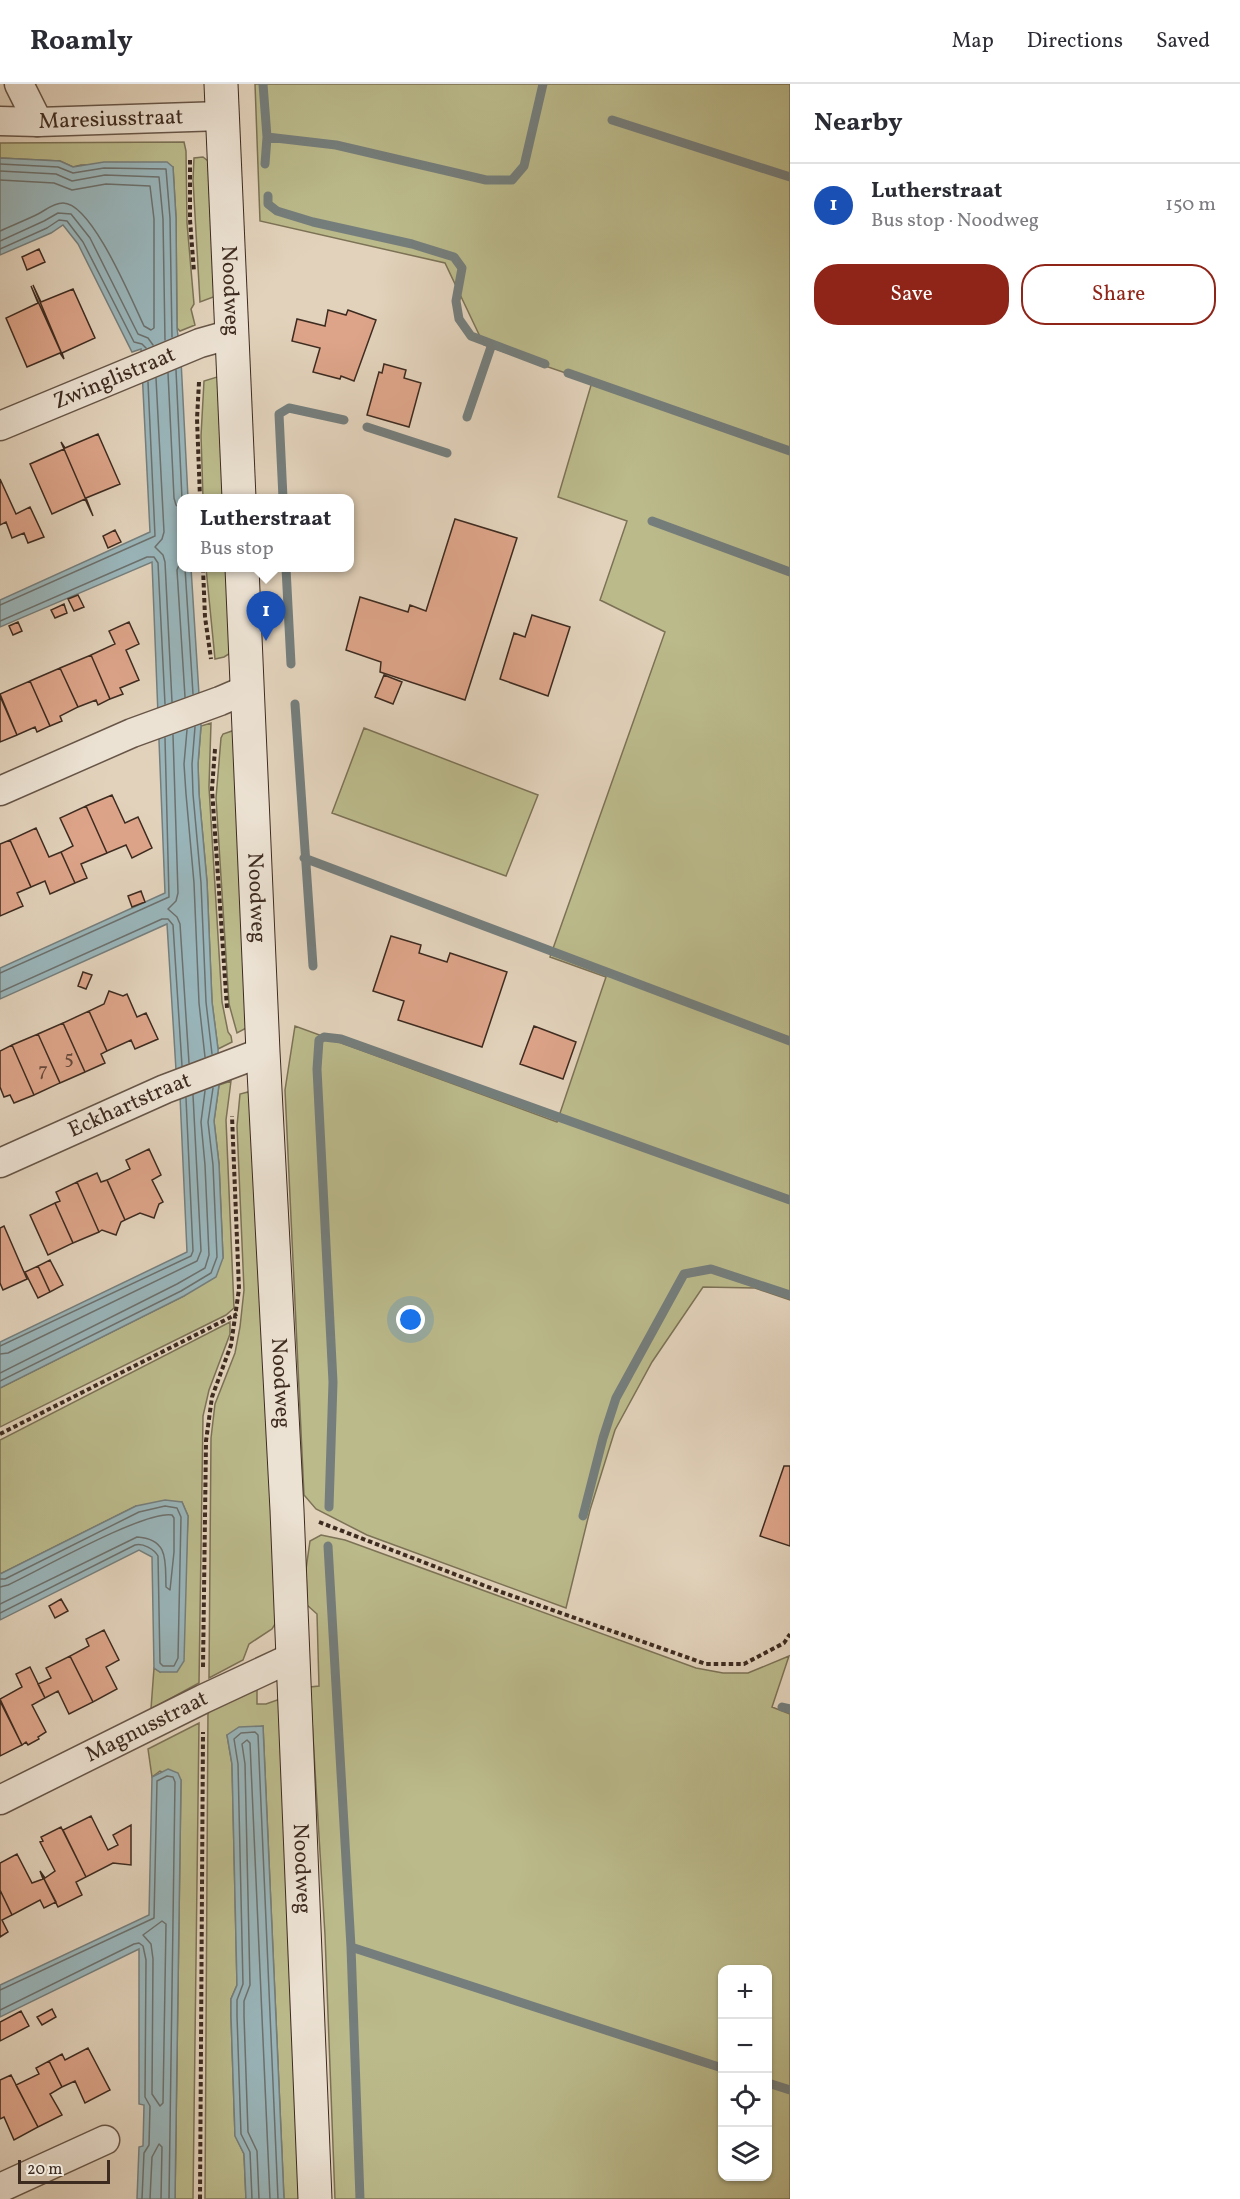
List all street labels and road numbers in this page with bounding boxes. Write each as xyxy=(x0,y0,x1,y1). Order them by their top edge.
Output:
street label: Maresiusstraat xyxy=(38,102,184,137)
street label: Noodweg xyxy=(213,245,247,337)
street label: Zwinglistraat xyxy=(49,339,181,418)
street label: Noodweg xyxy=(239,852,274,944)
street label: Eckhartstraat xyxy=(63,1065,196,1146)
street label: Noodweg xyxy=(262,1337,298,1429)
street label: Magnusstraat xyxy=(80,1683,213,1771)
street label: Noodweg xyxy=(284,1823,319,1915)

